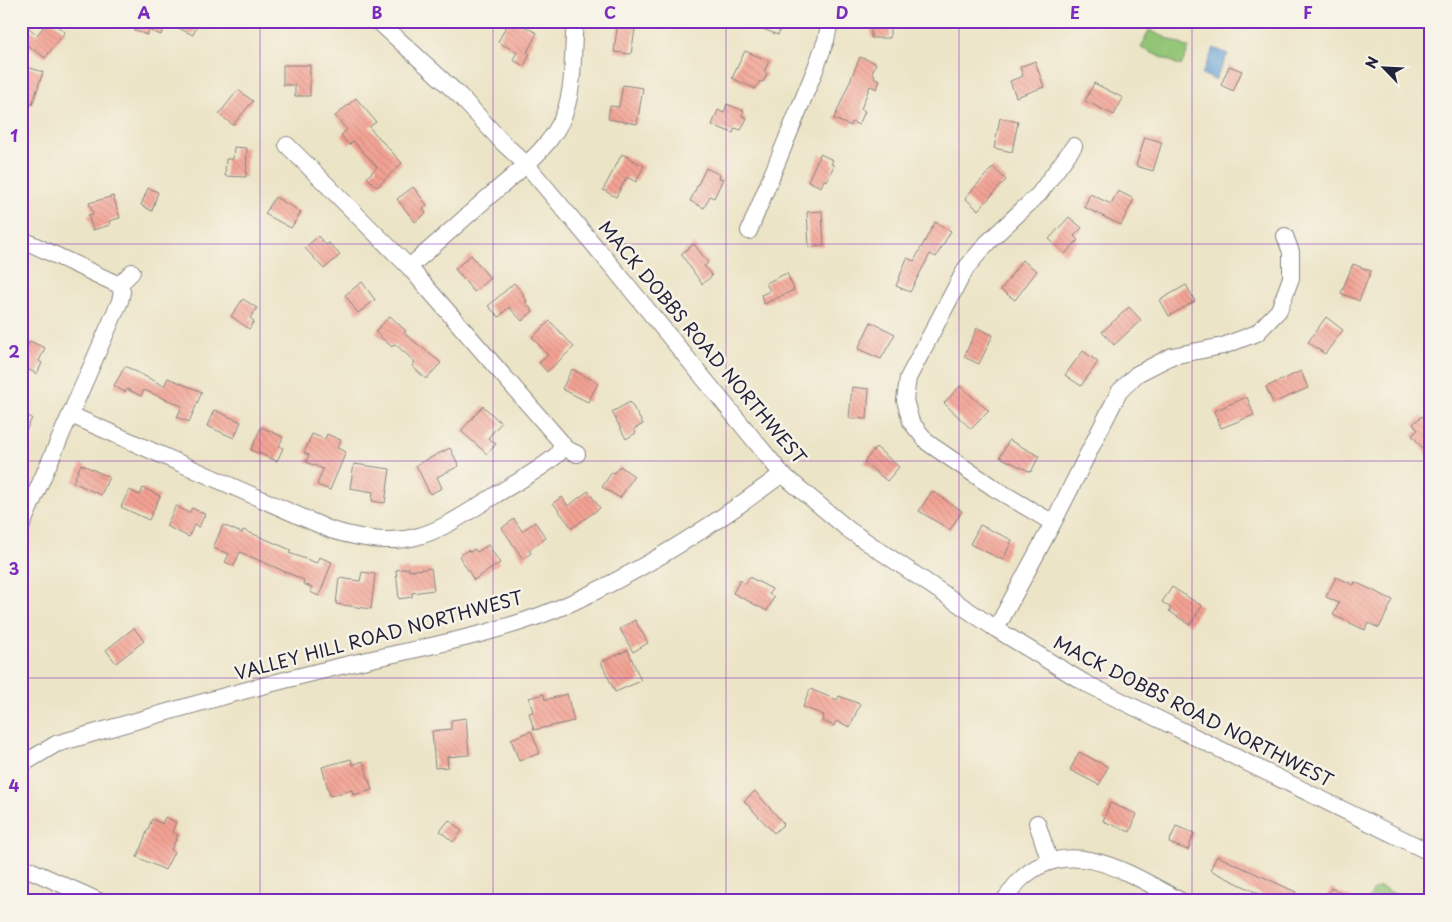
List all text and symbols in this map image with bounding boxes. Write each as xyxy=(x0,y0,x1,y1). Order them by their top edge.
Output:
text: A xyxy=(138,0,151,24)
text: B xyxy=(372,0,383,24)
text: C xyxy=(604,0,616,24)
text: D xyxy=(836,0,848,24)
text: E xyxy=(1070,0,1080,24)
text: F xyxy=(1303,0,1313,24)
north arrow xyxy=(1360,42,1410,92)
text: N xyxy=(1360,53,1384,72)
text: 1 xyxy=(10,123,18,147)
street label: MACK DOBBS ROAD NORTHWEST xyxy=(593,214,814,470)
text: 2 xyxy=(8,339,20,363)
text: 3 xyxy=(9,556,19,580)
street label: VALLEY HILL ROAD NORTHWEST xyxy=(232,583,526,686)
street label: MACK DOBBS ROAD NORTHWEST xyxy=(1049,628,1339,794)
text: 4 xyxy=(9,773,20,797)

